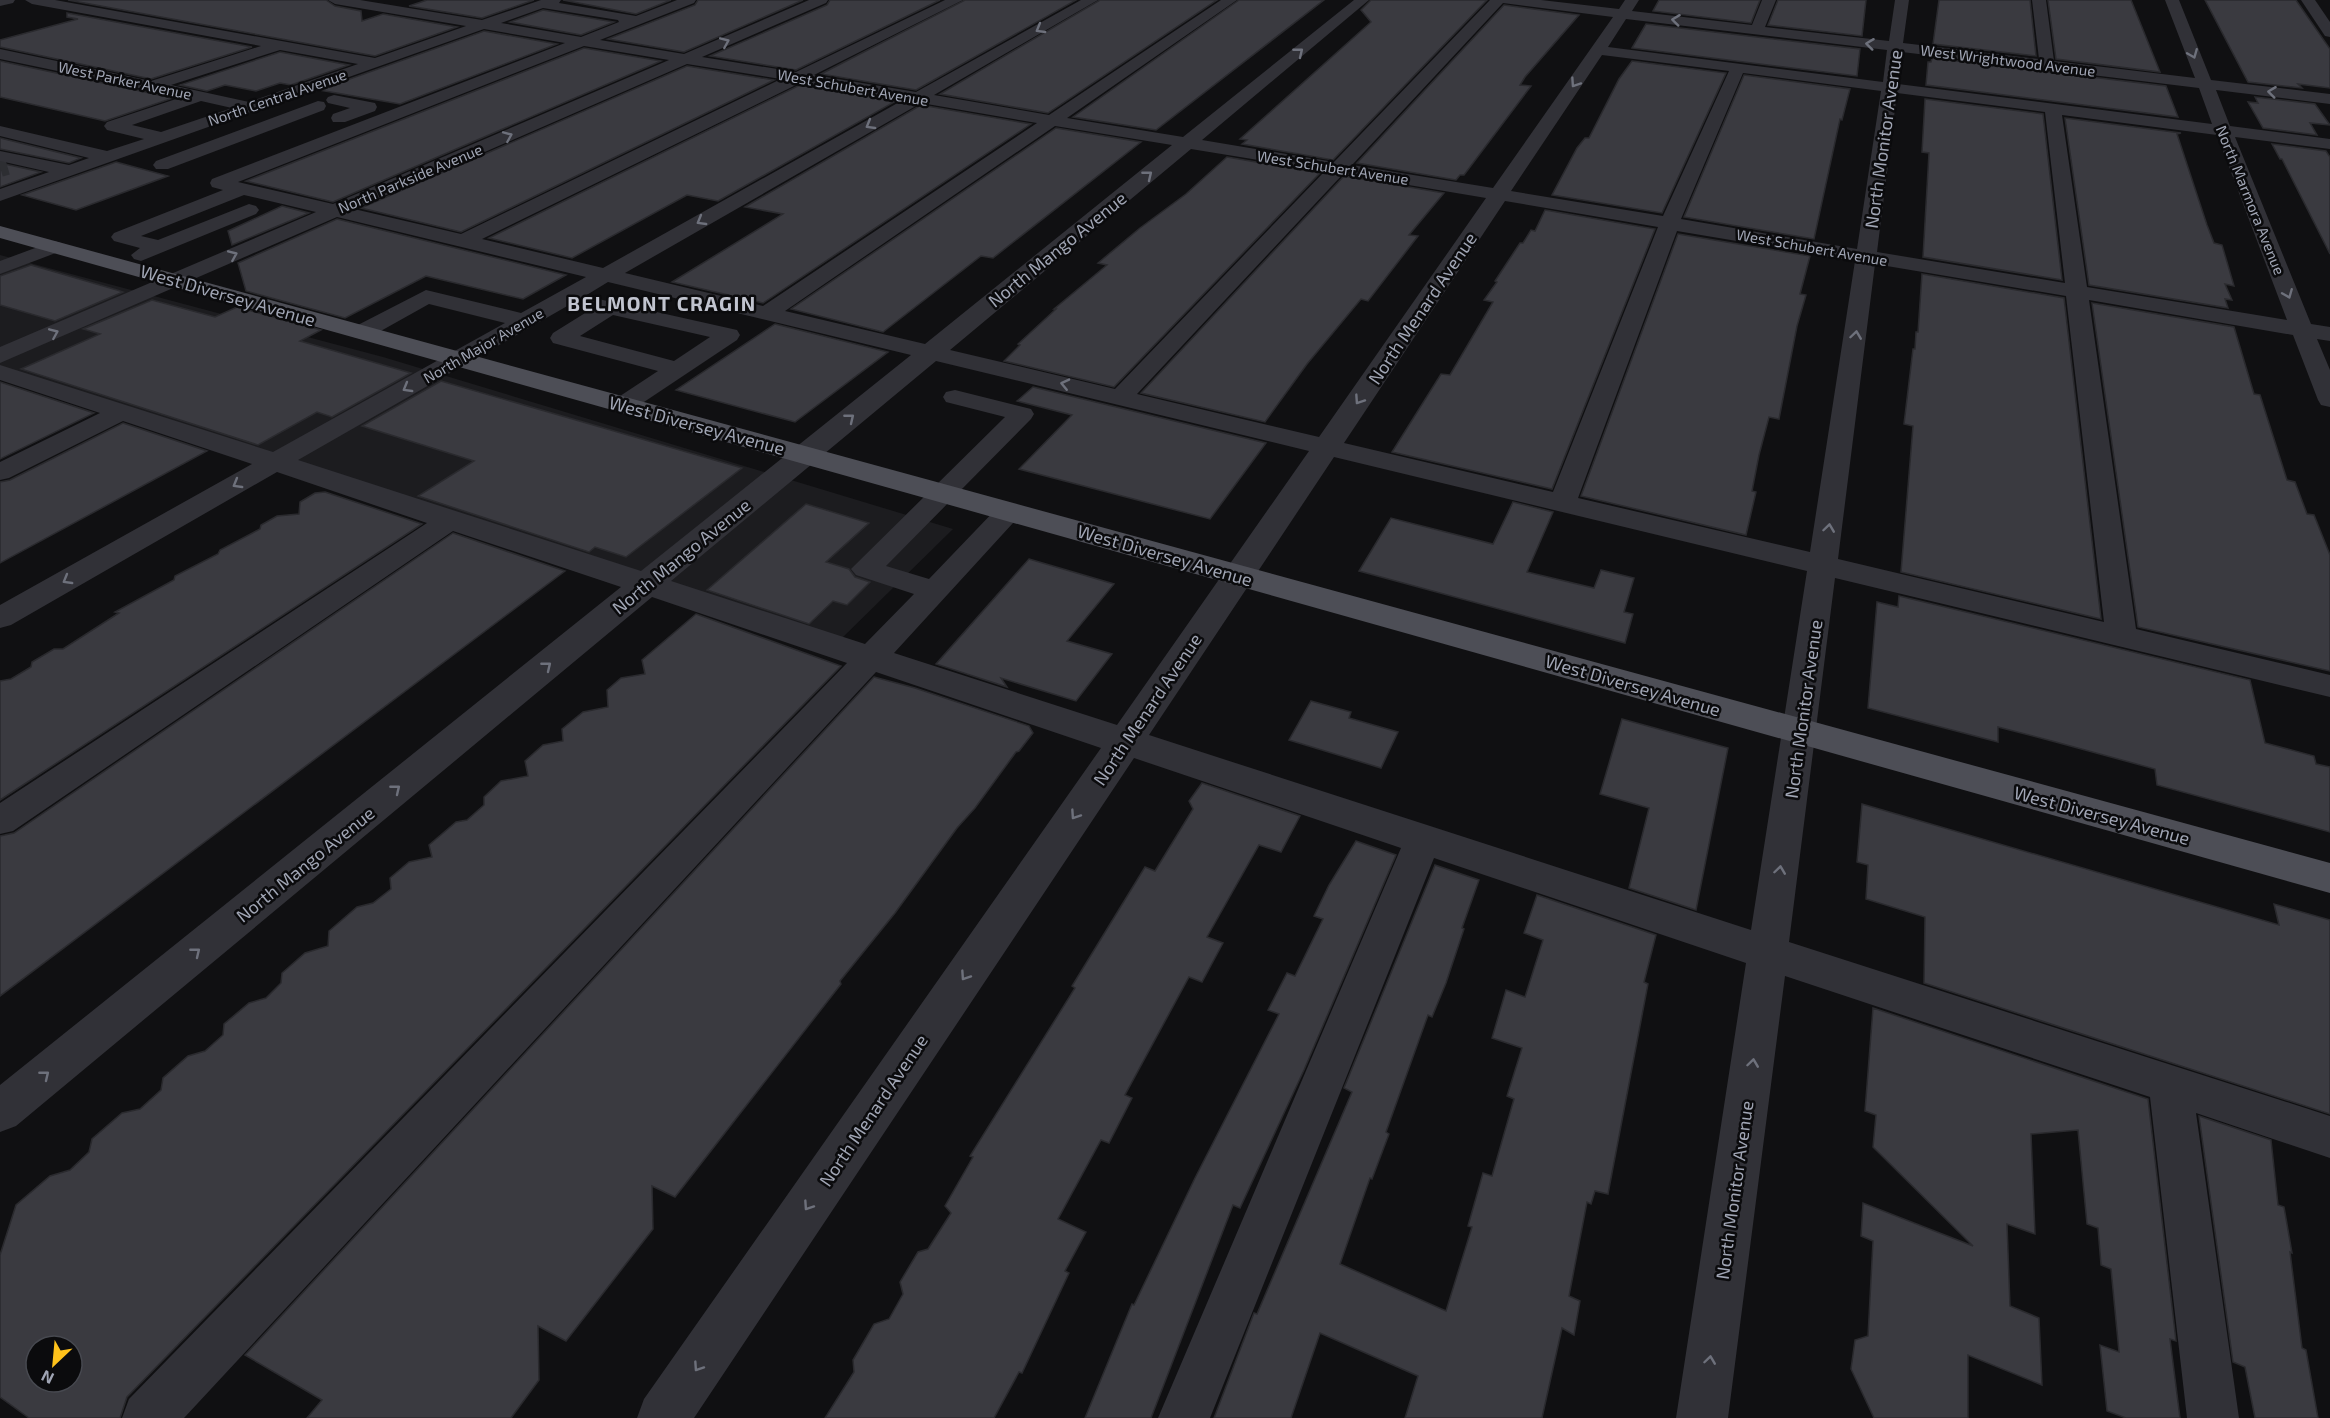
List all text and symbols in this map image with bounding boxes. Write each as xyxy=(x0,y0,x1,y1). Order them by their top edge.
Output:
one-way arrow xyxy=(1672,15,1681,27)
one-way arrow xyxy=(1036,22,1046,33)
one-way arrow xyxy=(719,37,730,49)
one-way arrow xyxy=(1865,38,1874,50)
street label: West Wrightwood Avenue xyxy=(1919,40,2097,80)
one-way arrow xyxy=(1292,48,1303,59)
street label: North Monitor Avenue xyxy=(1860,48,1906,230)
one-way arrow xyxy=(2186,48,2198,59)
street label: West Parker Avenue xyxy=(57,57,193,103)
street label: North Central Avenue xyxy=(205,65,349,129)
street label: West Schubert Avenue xyxy=(776,65,930,109)
one-way arrow xyxy=(1571,77,1583,87)
one-way arrow xyxy=(2267,86,2276,99)
one-way arrow xyxy=(866,118,877,129)
street label: North Marmora Avenue xyxy=(2213,123,2289,277)
one-way arrow xyxy=(501,131,512,143)
street label: North Parkside Avenue xyxy=(335,139,485,217)
street label: West Schubert Avenue xyxy=(1256,146,1410,188)
one-way arrow xyxy=(1141,171,1152,182)
street label: North Mango Avenue xyxy=(983,186,1131,312)
one-way arrow xyxy=(697,214,707,225)
street label: West Schubert Avenue xyxy=(1735,225,1889,269)
street label: North Menard Avenue xyxy=(1363,228,1481,388)
one-way arrow xyxy=(226,251,237,263)
street label: West Diversey Avenue xyxy=(138,259,318,331)
one-way arrow xyxy=(2281,288,2293,299)
district label: BELMONT CRAGIN xyxy=(567,291,757,315)
street label: North Major Avenue xyxy=(420,303,547,388)
one-way arrow xyxy=(47,328,58,340)
one-way arrow xyxy=(1849,330,1861,339)
one-way arrow xyxy=(1060,378,1070,391)
one-way arrow xyxy=(403,381,413,392)
street label: West Diversey Avenue xyxy=(607,391,787,459)
one-way arrow xyxy=(1355,393,1366,404)
one-way arrow xyxy=(844,414,855,425)
one-way arrow xyxy=(233,477,243,488)
street label: North Mango Avenue xyxy=(607,493,755,619)
street label: West Diversey Avenue xyxy=(1075,519,1255,591)
one-way arrow xyxy=(1822,523,1834,533)
one-way arrow xyxy=(63,573,73,584)
street label: North Monitor Avenue xyxy=(1780,618,1826,800)
street label: North Menard Avenue xyxy=(1088,629,1206,789)
street label: West Diversey Avenue xyxy=(1543,649,1723,721)
one-way arrow xyxy=(540,662,551,673)
street label: West Diversey Avenue xyxy=(2012,781,2192,849)
one-way arrow xyxy=(389,785,400,796)
street label: North Mango Avenue xyxy=(231,801,379,927)
one-way arrow xyxy=(1071,808,1082,819)
one-way arrow xyxy=(1774,866,1786,875)
one-way arrow xyxy=(190,949,201,960)
one-way arrow xyxy=(961,969,972,980)
street label: North Menard Avenue xyxy=(814,1030,932,1190)
one-way arrow xyxy=(1746,1059,1758,1068)
one-way arrow xyxy=(38,1072,49,1083)
street label: North Monitor Avenue xyxy=(1711,1099,1757,1281)
one-way arrow xyxy=(804,1199,815,1210)
north arrow xyxy=(24,1334,84,1394)
one-way arrow xyxy=(1704,1355,1716,1365)
one-way arrow xyxy=(694,1360,705,1371)
text: N xyxy=(38,1367,57,1389)

